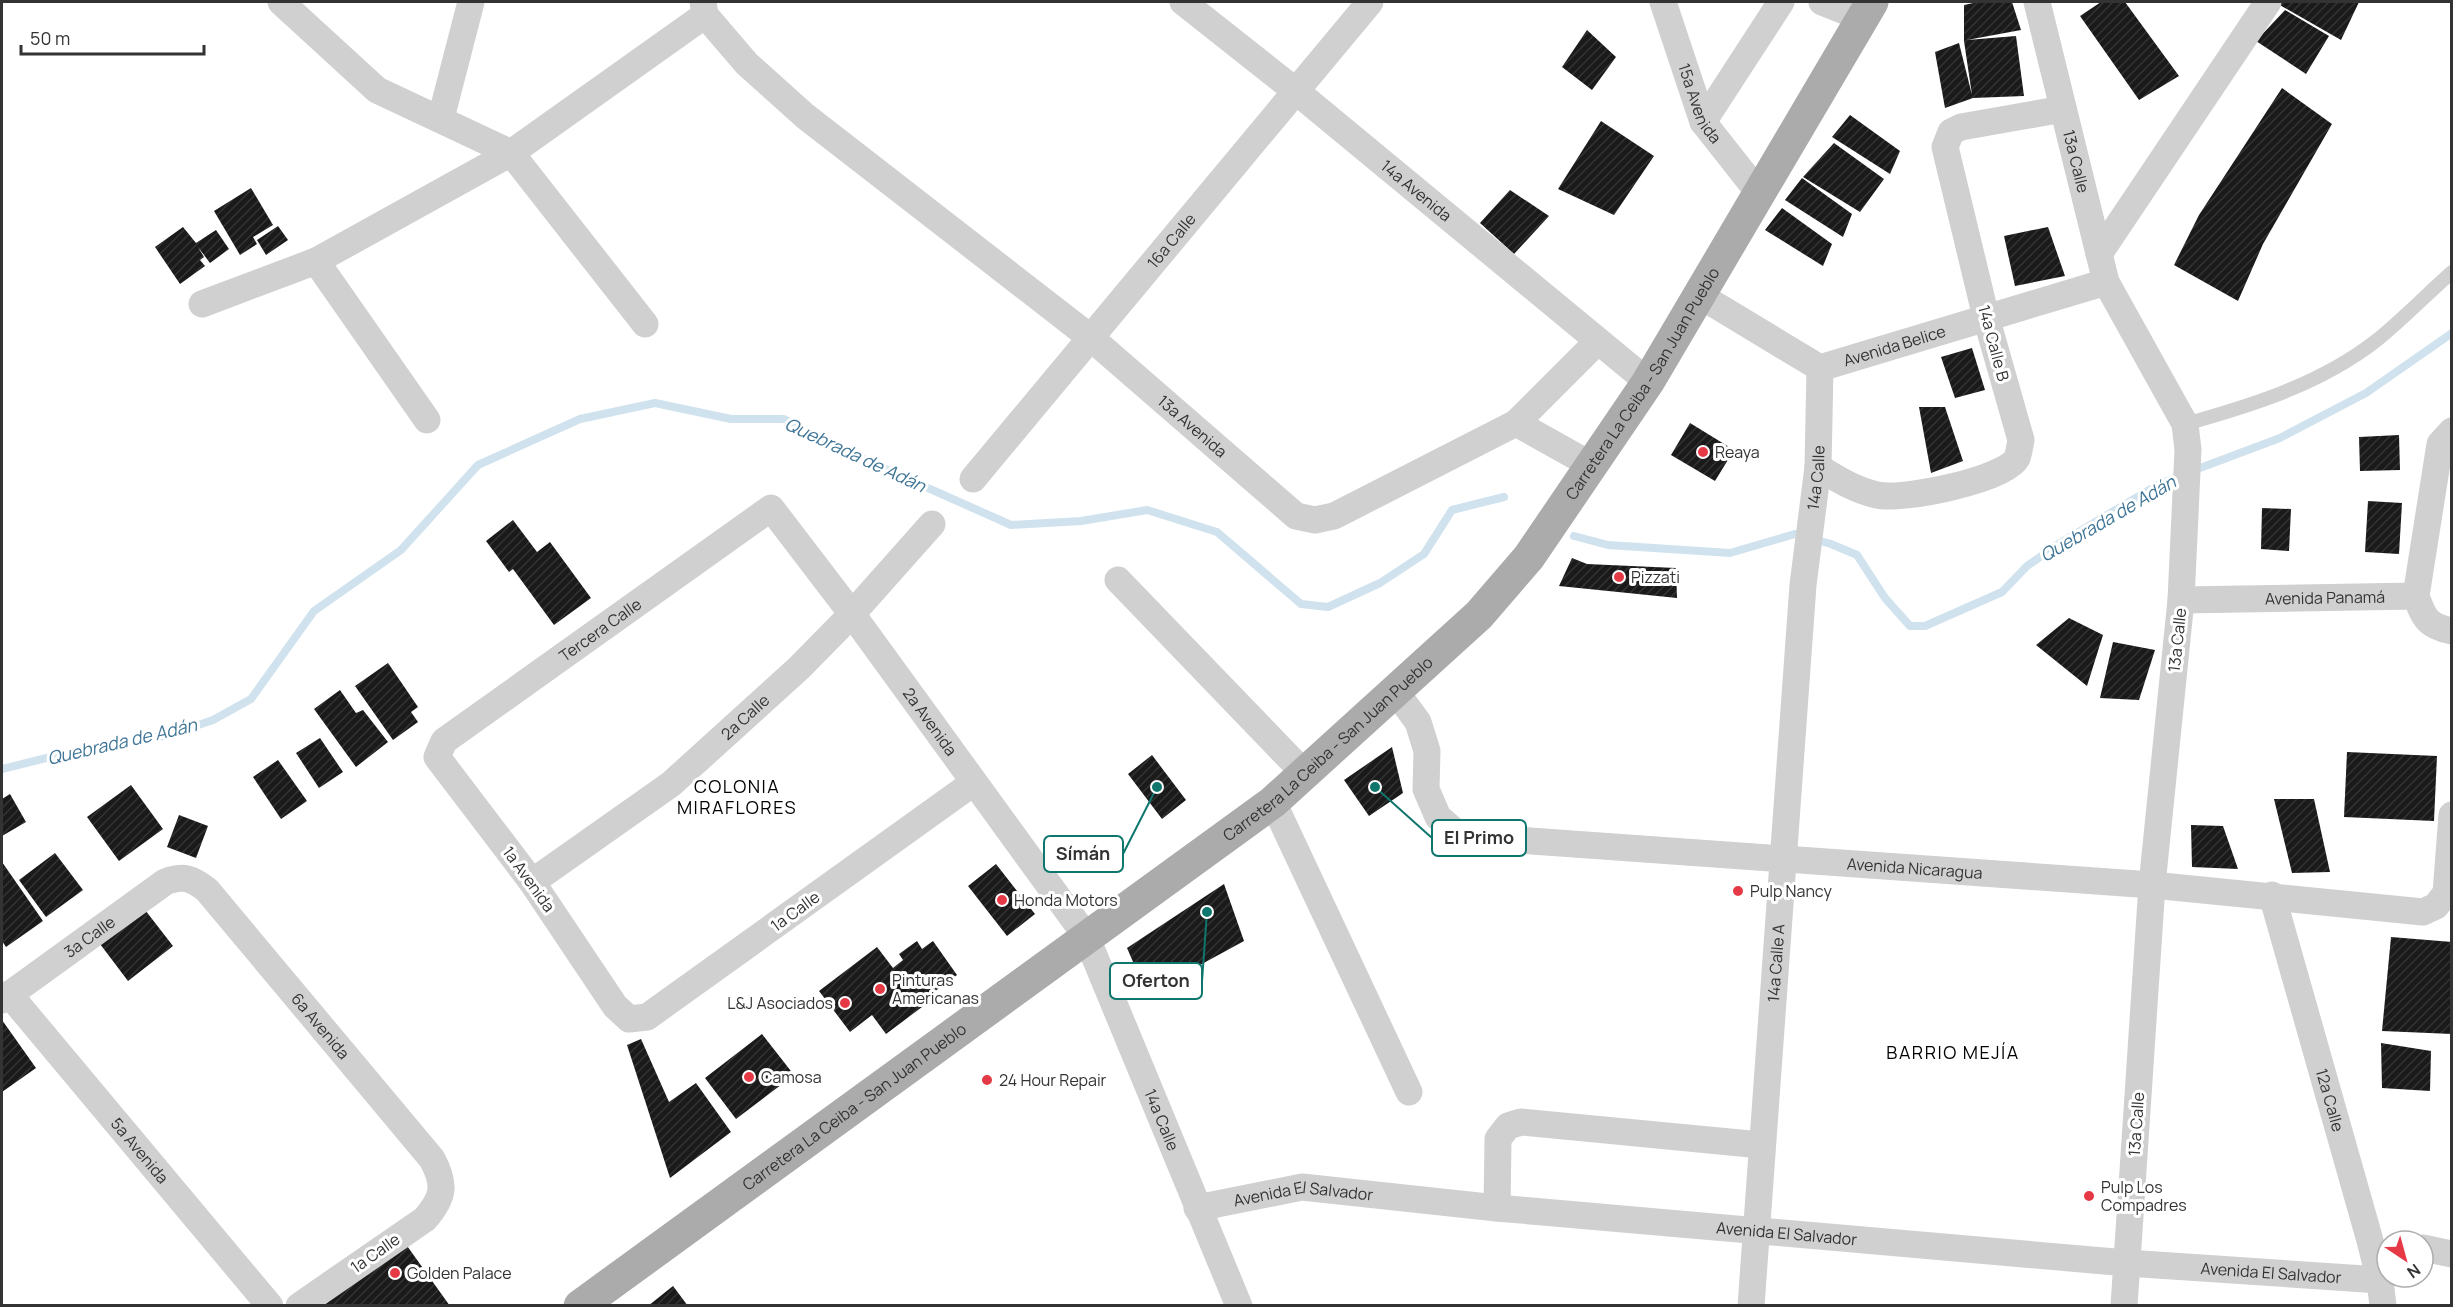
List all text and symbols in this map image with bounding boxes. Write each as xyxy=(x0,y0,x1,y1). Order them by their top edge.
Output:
scale bar xyxy=(21,18,204,56)
text: 50 m xyxy=(30,26,70,50)
street label: 15a Avenida xyxy=(1673,60,1727,148)
street label: 13a Calle xyxy=(2058,127,2095,195)
street label: 14a Avenida xyxy=(1376,155,1456,226)
street label: 16a Calle xyxy=(1142,209,1201,273)
street label: Carretera La Ceiba - San Juan Pueblo xyxy=(1560,263,1724,504)
street label: 14a Calle B xyxy=(1973,303,2015,384)
street label: Avenida Belice xyxy=(1841,320,1948,371)
street label: 13a Avenida xyxy=(1153,390,1232,462)
water label: Quebrada de Adán xyxy=(781,411,931,498)
place label: Reaya xyxy=(1715,441,1760,463)
marker: Reaya xyxy=(1696,445,1710,459)
street label: 14a Calle xyxy=(1802,445,1829,511)
water label: Quebrada de Adán xyxy=(2035,469,2181,567)
place label: Pizzati xyxy=(1631,566,1680,588)
marker: Pizzati xyxy=(1612,570,1626,584)
street label: Avenida Panamá xyxy=(2265,586,2385,610)
street label: Tercera Calle xyxy=(555,593,646,666)
street label: 13a Calle xyxy=(2163,607,2191,673)
street label: Carretera La Ceiba - San Juan Pueblo xyxy=(1218,651,1437,846)
street label: 2a Avenida xyxy=(898,683,962,760)
street label: 2a Calle xyxy=(716,689,774,745)
water label: Quebrada de Adán xyxy=(45,712,200,770)
district label: COLONIA MIRAFLORES xyxy=(677,774,797,819)
callout: El Primo xyxy=(1432,820,1526,856)
text: El Primo xyxy=(1444,825,1514,849)
callout: Símán xyxy=(1044,836,1123,872)
text: Símán xyxy=(1056,841,1110,865)
street label: 1a Avenida xyxy=(498,842,560,916)
street label: Avenida Nicaragua xyxy=(1846,852,1983,884)
place label: Pulp Nancy xyxy=(1750,880,1832,902)
marker: Pulp Nancy xyxy=(1731,884,1745,898)
street label: 1a Calle xyxy=(766,886,824,936)
place label: Honda Motors xyxy=(1014,889,1118,911)
marker: Honda Motors xyxy=(995,893,1009,907)
street label: 3a Calle xyxy=(59,911,119,963)
street label: 14a Calle A xyxy=(1762,923,1790,1003)
callout: Oferton xyxy=(1110,963,1202,999)
text: Oferton xyxy=(1122,968,1190,992)
place label: Pinturas Americanas xyxy=(892,969,979,1009)
marker: Pinturas Americanas xyxy=(873,982,887,996)
street label: 6a Avenida xyxy=(287,988,355,1064)
place label: L&J Asociados xyxy=(727,992,833,1014)
marker: L&J Asociados xyxy=(838,996,852,1010)
street label: Carretera La Ceiba - San Juan Pueblo xyxy=(738,1018,971,1195)
district label: BARRIO MEJÍA xyxy=(1886,1040,2020,1064)
place label: Camosa xyxy=(761,1066,822,1088)
street label: 12a Calle xyxy=(2311,1066,2350,1134)
place label: 24 Hour Repair xyxy=(999,1069,1107,1091)
marker: Camosa xyxy=(742,1070,756,1084)
marker: 24 Hour Repair xyxy=(980,1073,994,1087)
street label: 14a Calle xyxy=(1139,1086,1185,1154)
street label: 13a Calle xyxy=(2123,1091,2149,1157)
street label: 5a Avenida xyxy=(106,1113,174,1188)
street label: Avenida El Salvador xyxy=(1232,1176,1374,1211)
place label: Pulp Los Compadres xyxy=(2101,1176,2187,1216)
marker: Pulp Los Compadres xyxy=(2082,1189,2096,1203)
street label: Avenida El Salvador xyxy=(1715,1216,1858,1250)
street label: 1a Calle xyxy=(346,1228,404,1278)
north arrow xyxy=(2375,1229,2435,1289)
street label: Avenida El Salvador xyxy=(2200,1257,2342,1288)
text: N xyxy=(2403,1259,2425,1283)
place label: Golden Palace xyxy=(407,1262,512,1284)
marker: Golden Palace xyxy=(388,1266,402,1280)

